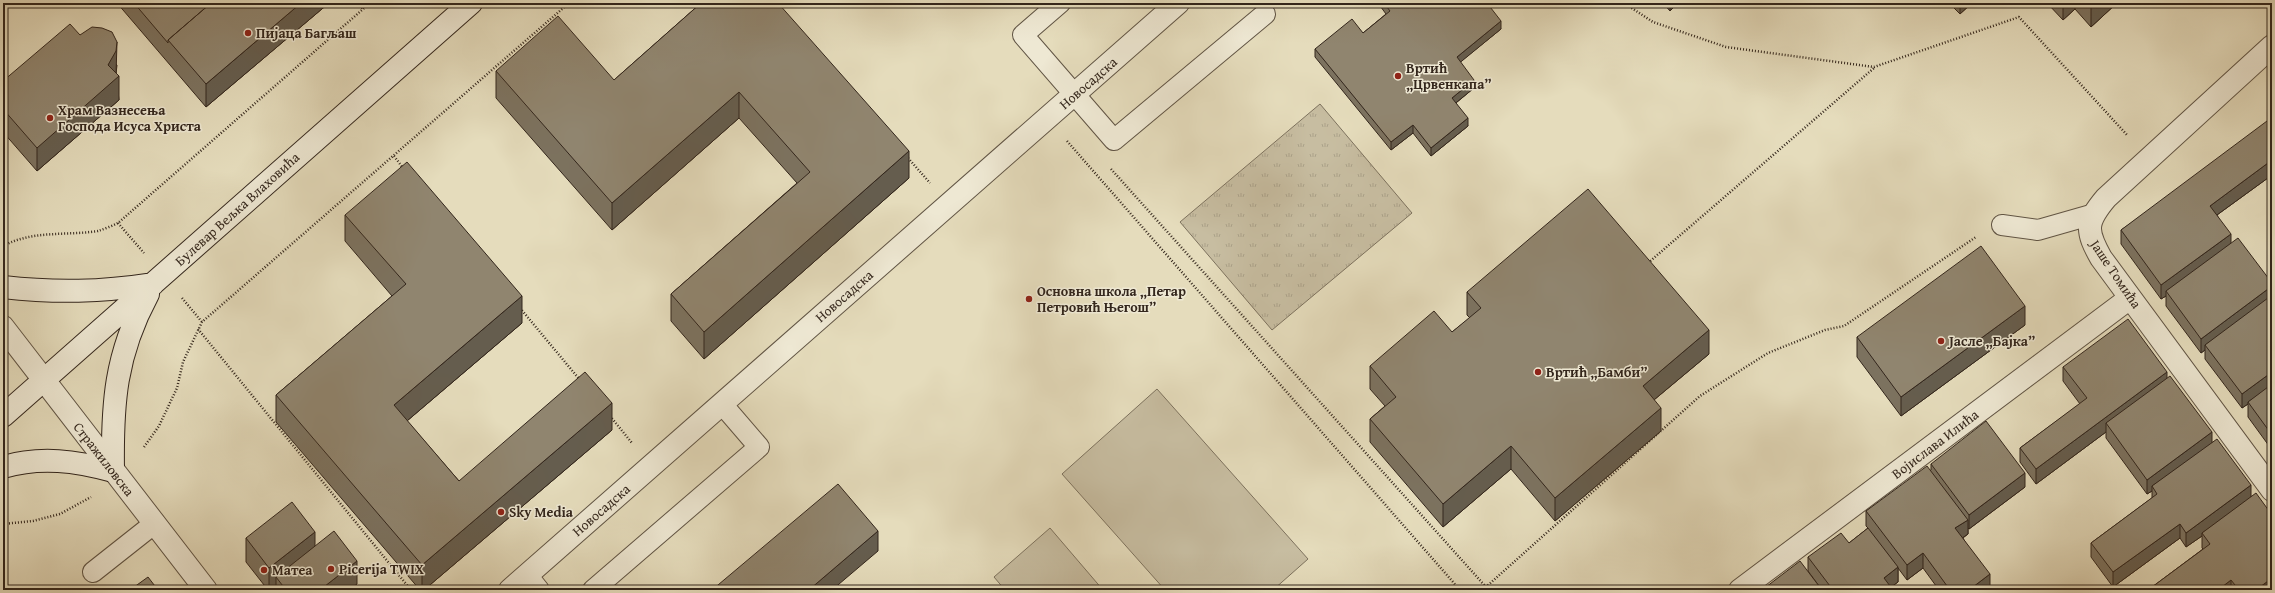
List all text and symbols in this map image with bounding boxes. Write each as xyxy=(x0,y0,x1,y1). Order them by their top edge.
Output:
place label: Пијаца Багљаш xyxy=(256,23,357,43)
marker: Пијаца Багљаш xyxy=(243,28,253,38)
street label: Новосадска xyxy=(1055,52,1122,114)
place label: Вртић „Црвенкапа” xyxy=(1406,58,1492,94)
marker: Вртић „Црвенкапа” xyxy=(1393,71,1403,81)
place label: Храм Вазнесења Господа Исуса Христа xyxy=(58,100,202,136)
marker: Храм Вазнесења Господа Исуса Христа xyxy=(45,113,55,123)
street label: Булевар Вељка Влаховића xyxy=(170,147,304,271)
street label: Јаше Томића xyxy=(2084,234,2147,313)
street label: Новосадска xyxy=(811,265,878,327)
place label: Основна школа „Петар Петровић Његош” xyxy=(1037,281,1186,317)
marker: Основна школа „Петар Петровић Његош” xyxy=(1024,294,1034,304)
place label: Јасле „Бајка” xyxy=(1947,331,2035,351)
marker: Јасле „Бајка” xyxy=(1936,336,1946,346)
place label: Вртић „Бамби” xyxy=(1546,362,1647,382)
marker: Вртић „Бамби” xyxy=(1533,367,1543,377)
street label: Војислава Илића xyxy=(1887,404,1983,483)
street label: Стражиловска xyxy=(69,418,139,501)
street label: Новосадска xyxy=(568,479,635,541)
place label: Sky Media xyxy=(509,502,574,522)
marker: Sky Media xyxy=(496,507,506,517)
place label: Picerija TWIX xyxy=(339,559,424,579)
place label: Матеа xyxy=(272,560,313,580)
marker: Picerija TWIX xyxy=(326,564,336,574)
marker: Матеа xyxy=(259,565,269,575)

